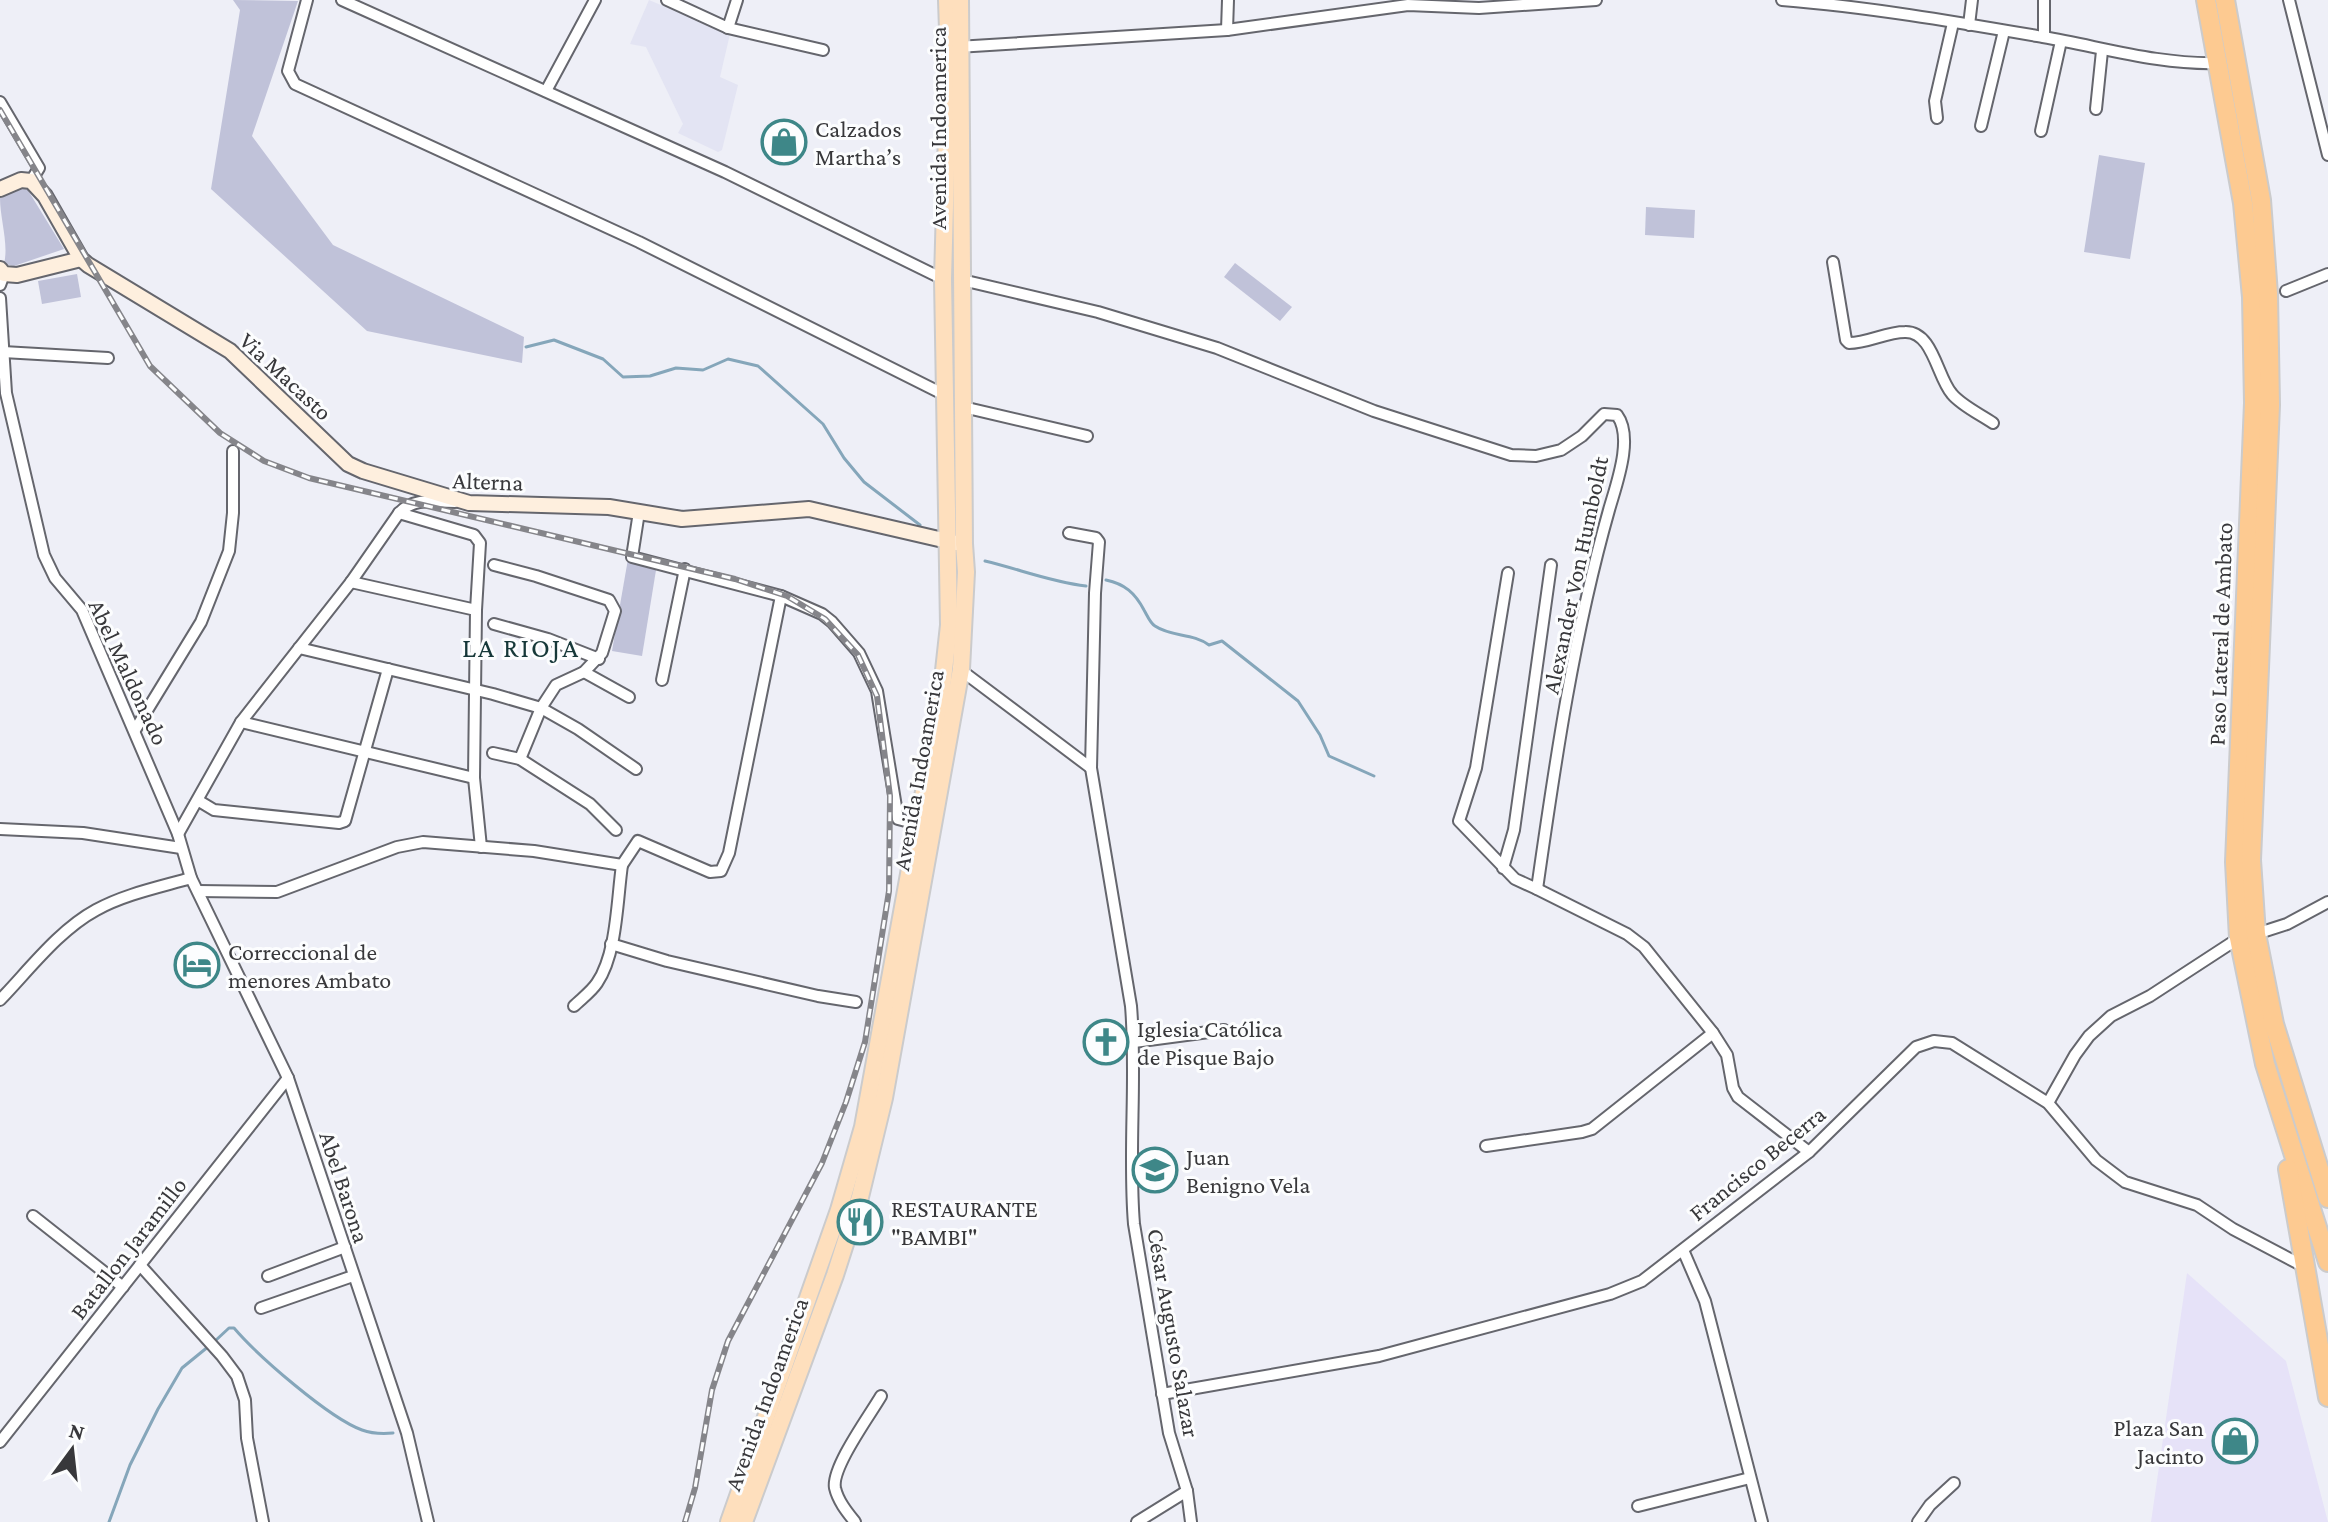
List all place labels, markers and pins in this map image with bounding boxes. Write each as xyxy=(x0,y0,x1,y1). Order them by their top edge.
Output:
place label: Calzados Martha’s xyxy=(815,115,902,170)
shop icon: Calzados Martha’s xyxy=(760,118,808,166)
place label: Correccional de menores Ambato xyxy=(228,938,391,993)
hotel icon: Correccional de menores Ambato xyxy=(173,941,221,989)
place label: Iglesia Católica de Pisque Bajo xyxy=(1137,1015,1283,1070)
church icon: Iglesia Católica de Pisque Bajo xyxy=(1082,1018,1130,1066)
place label: Juan Benigno Vela xyxy=(1184,1143,1310,1198)
school or university icon: Juan Benigno Vela xyxy=(1131,1146,1179,1194)
place label: RESTAURANTE "BAMBI" xyxy=(891,1195,1038,1250)
restaurant icon: RESTAURANTE "BAMBI" xyxy=(836,1198,884,1246)
place label: Plaza San Jacinto xyxy=(2114,1414,2204,1469)
shop icon: Plaza San Jacinto xyxy=(2211,1417,2259,1465)

